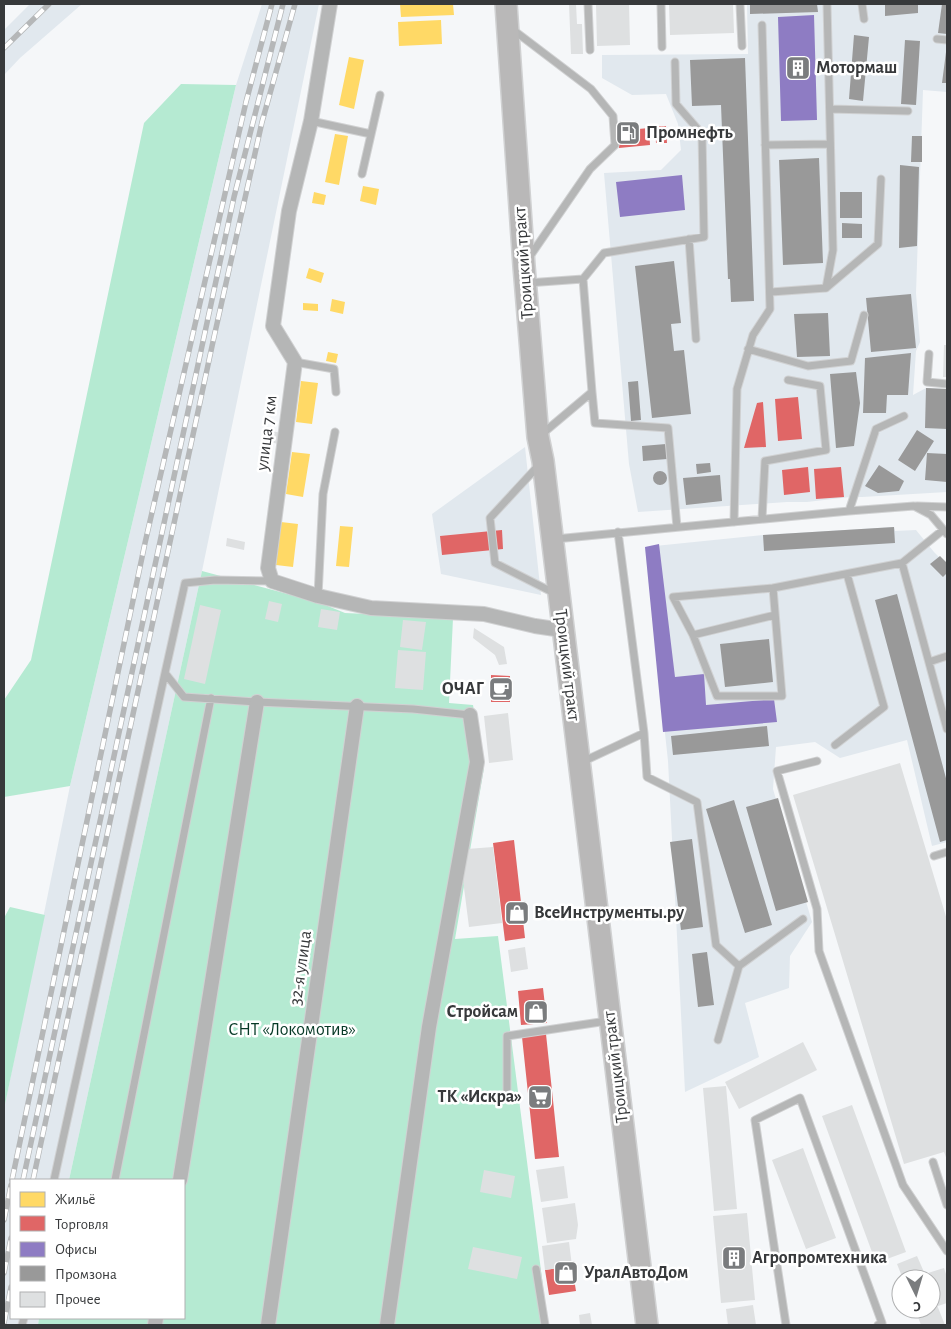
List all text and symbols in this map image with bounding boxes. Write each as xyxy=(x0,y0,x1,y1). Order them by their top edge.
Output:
building icon: Мотормаш xyxy=(785,55,811,81)
place label: Мотормаш xyxy=(816,59,897,77)
fuel station icon: Промнефть xyxy=(615,120,641,146)
place label: Промнефть xyxy=(646,124,733,142)
street label: Троицкий тракт xyxy=(511,206,537,320)
street label: улица 7 км xyxy=(253,394,281,473)
street label: Троицкий тракт xyxy=(551,608,583,722)
cafe icon: ОЧАГ xyxy=(488,676,514,702)
place label: ОЧАГ xyxy=(442,680,485,698)
shop icon: ВсеИнструменты.ру xyxy=(504,900,530,926)
place label: ВсеИнструменты.ру xyxy=(534,904,685,922)
street label: 32-я улица xyxy=(287,930,315,1006)
shop icon: Стройсам xyxy=(523,999,549,1025)
place label: Стройсам xyxy=(446,1003,518,1021)
street label: Троицкий тракт xyxy=(600,1010,632,1124)
park label: СНТ «Локомотив» xyxy=(228,1021,356,1039)
supermarket icon: ТК «Искра» xyxy=(527,1084,553,1110)
place label: ТК «Искра» xyxy=(438,1088,522,1106)
legend xyxy=(10,1179,185,1319)
text: Жильё xyxy=(55,1192,95,1207)
text: Торговля xyxy=(55,1217,109,1232)
text: Офисы xyxy=(55,1242,97,1257)
building icon: Агропромтехника xyxy=(721,1245,747,1271)
place label: Агропромтехника xyxy=(752,1249,888,1267)
shop icon: УралАвтоДом xyxy=(553,1260,579,1286)
place label: УралАвтоДом xyxy=(584,1264,688,1282)
text: Промзона xyxy=(55,1267,117,1282)
north arrow xyxy=(891,1269,941,1319)
text: Прочее xyxy=(55,1292,101,1307)
text: С xyxy=(912,1299,922,1313)

